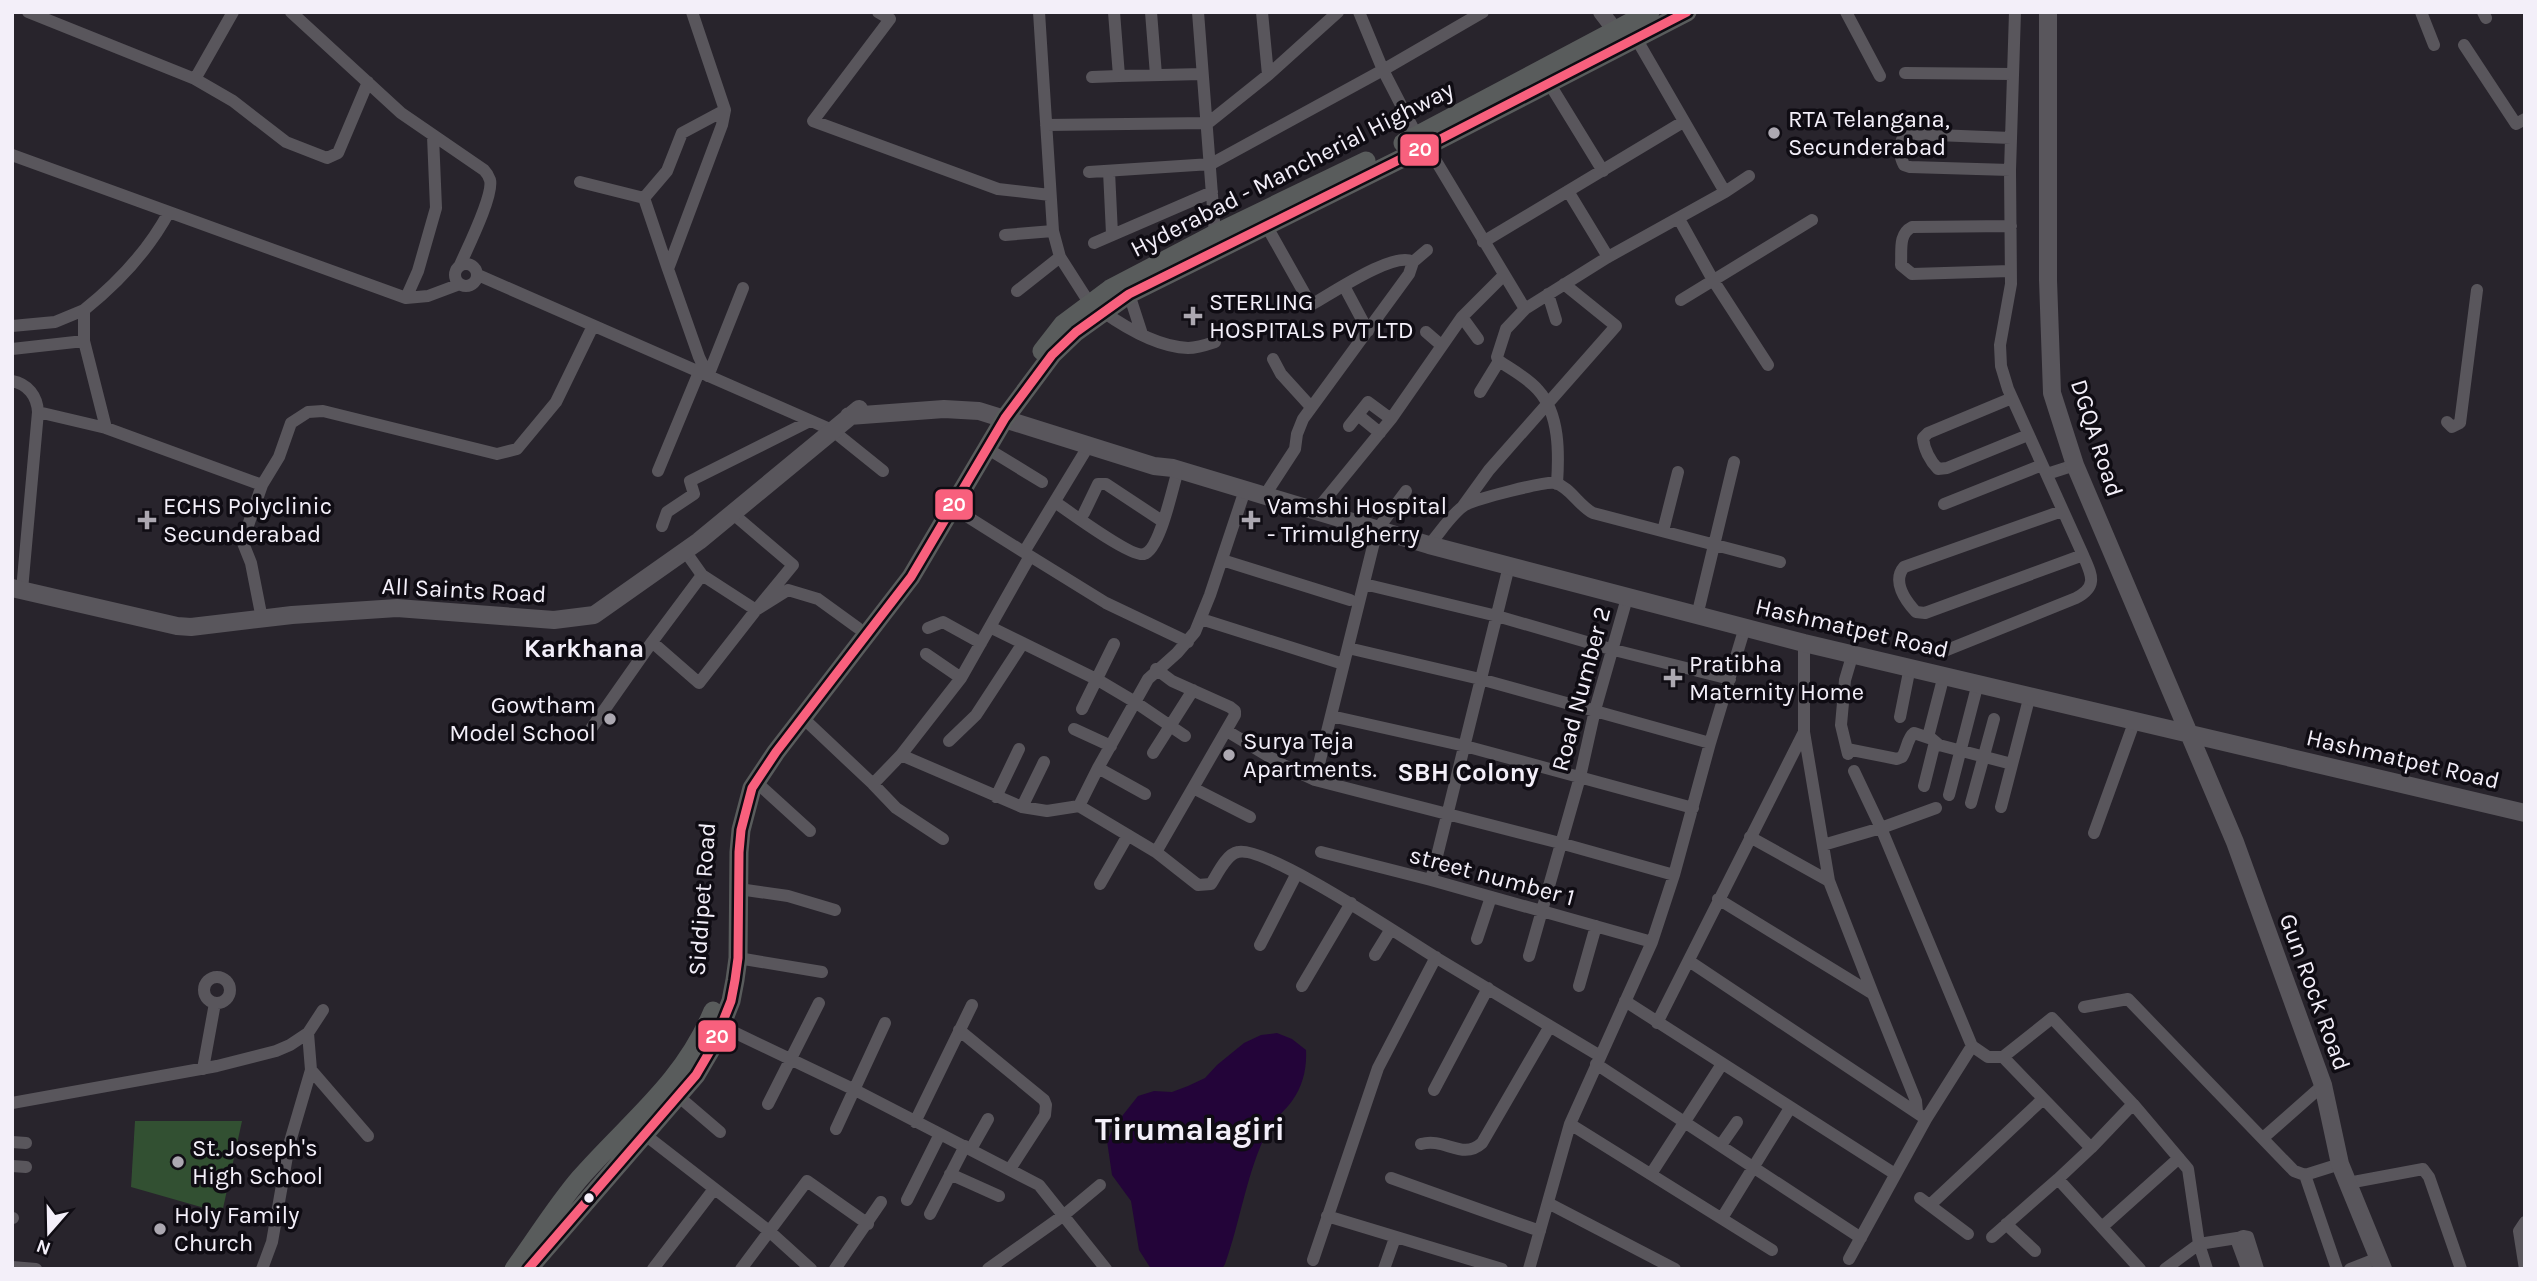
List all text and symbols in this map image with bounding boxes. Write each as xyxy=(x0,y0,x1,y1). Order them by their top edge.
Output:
street label: Hyderabad - Mancherial Highway xyxy=(1126,75,1458,263)
place label: RTA Telangana, Secunderabad xyxy=(1788,105,1950,161)
marker: RTA Telangana, Secunderabad xyxy=(1766,125,1782,141)
line badge: 20 xyxy=(1399,133,1440,167)
text: 20 xyxy=(1408,139,1432,161)
place label: STERLING HOSPITALS PVT LTD xyxy=(1209,288,1414,344)
marker: STERLING HOSPITALS PVT LTD xyxy=(1183,306,1203,326)
street label: DGQA Road xyxy=(2065,376,2129,500)
line badge: 20 xyxy=(934,488,974,521)
place label: ECHS Polyclinic Secunderabad xyxy=(163,492,332,548)
place label: Vamshi Hospital - Trimulgherry xyxy=(1267,492,1447,548)
text: 20 xyxy=(942,494,966,516)
marker: ECHS Polyclinic Secunderabad xyxy=(137,510,157,530)
marker: Vamshi Hospital - Trimulgherry xyxy=(1241,510,1261,530)
street label: All Saints Road xyxy=(381,572,547,608)
street label: Hashmatpet Road xyxy=(1753,592,1951,664)
street label: Road Number 2 xyxy=(1546,604,1616,774)
district label: Karkhana xyxy=(524,633,644,664)
place label: Pratibha Maternity Home xyxy=(1689,650,1864,706)
marker: Pratibha Maternity Home xyxy=(1663,668,1683,688)
place label: Gowtham Model School xyxy=(449,691,596,747)
marker: Gowtham Model School xyxy=(602,711,618,727)
street label: Hashmatpet Road xyxy=(2304,723,2502,795)
place label: Surya Teja Apartments. xyxy=(1243,727,1377,783)
marker: Surya Teja Apartments. xyxy=(1221,747,1237,763)
district label: SBH Colony xyxy=(1397,757,1539,788)
street label: Siddipet Road xyxy=(683,821,721,977)
street label: street number 1 xyxy=(1406,840,1578,912)
street label: Gun Rock Road xyxy=(2274,910,2356,1074)
line badge: 20 xyxy=(697,1019,737,1053)
text: 20 xyxy=(705,1026,729,1048)
district label: Tirumalagiri xyxy=(1095,1111,1285,1148)
place label: St. Joseph's High School xyxy=(192,1134,323,1190)
marker: St. Joseph's High School xyxy=(170,1154,186,1170)
unlabelled marker xyxy=(582,1191,596,1205)
north arrow xyxy=(14,1197,84,1267)
place label: Holy Family Church xyxy=(174,1201,299,1257)
marker: Holy Family Church xyxy=(152,1221,168,1237)
text: N xyxy=(33,1234,54,1260)

